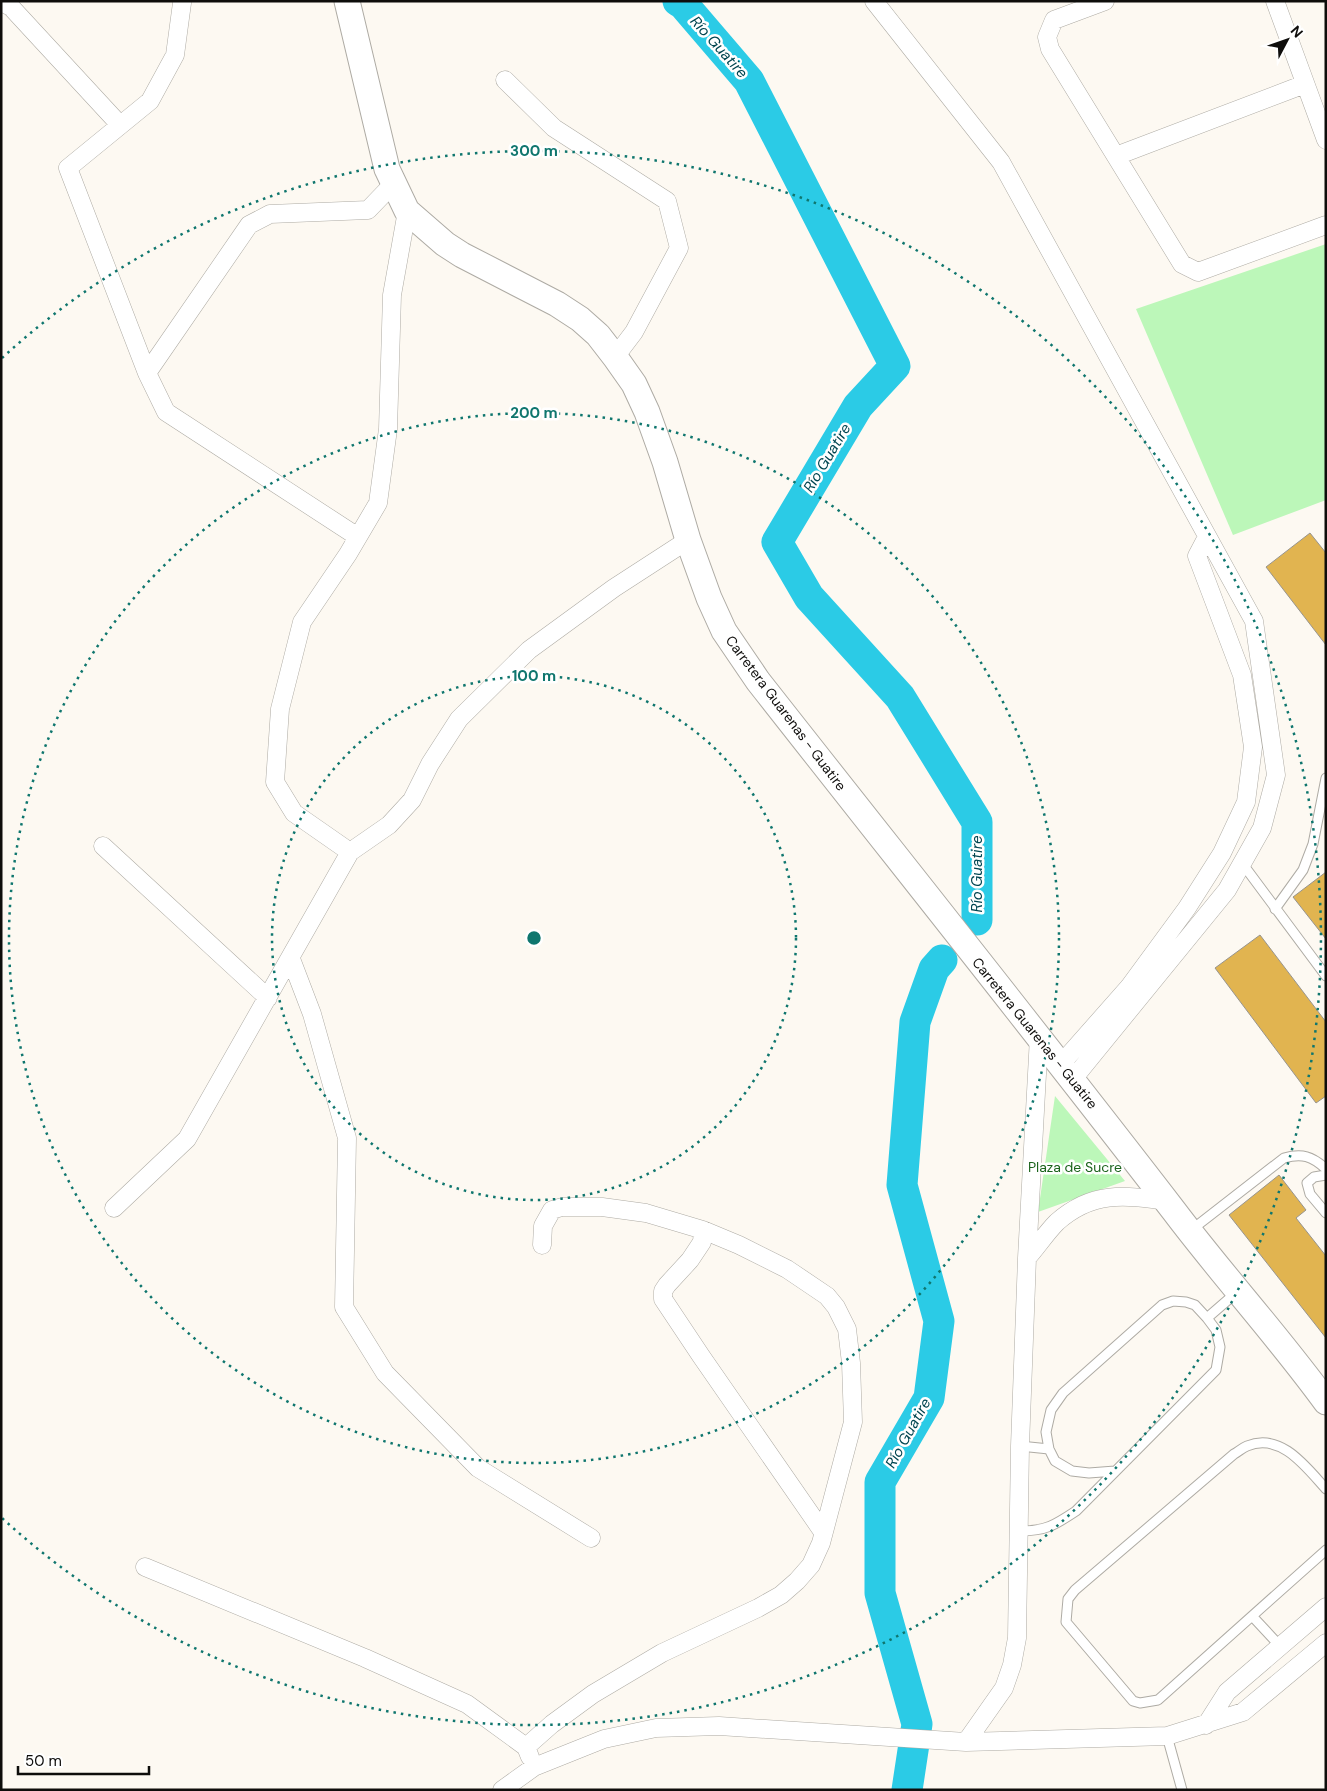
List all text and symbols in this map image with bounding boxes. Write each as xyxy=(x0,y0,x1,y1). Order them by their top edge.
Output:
water label: Río Guatire xyxy=(686,12,753,83)
north arrow xyxy=(1262,15,1312,65)
text: N xyxy=(1287,22,1307,41)
text: 300 m xyxy=(510,141,558,161)
text: 200 m xyxy=(510,403,558,423)
water label: Río Guatire xyxy=(799,419,856,496)
street label: Carretera Guarenas - Guatire xyxy=(722,632,850,794)
text: 100 m xyxy=(512,666,556,686)
water label: Río Guatire xyxy=(967,835,987,913)
centre of rings xyxy=(525,929,543,947)
street label: Carretera Guarenas - Guatire xyxy=(968,954,1102,1112)
park label: Plaza de Sucre xyxy=(1028,1158,1122,1176)
water label: Río Guatire xyxy=(881,1394,936,1472)
scale bar xyxy=(18,1744,149,1776)
text: 50 m xyxy=(25,1751,62,1771)

